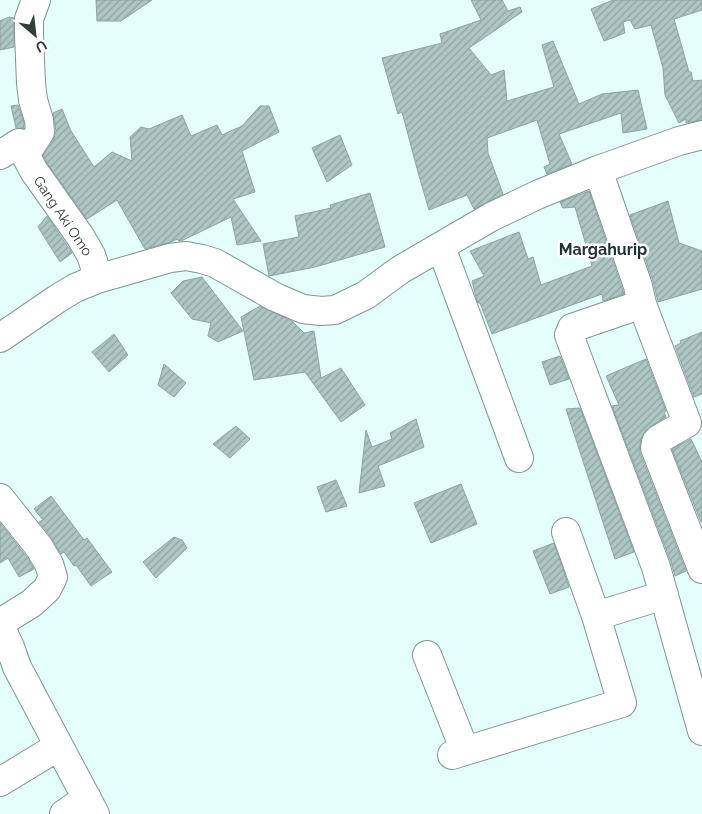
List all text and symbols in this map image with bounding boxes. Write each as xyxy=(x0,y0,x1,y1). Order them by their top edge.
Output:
north arrow xyxy=(10,10,60,60)
text: U xyxy=(33,37,49,56)
street label: Gang Aki Omo xyxy=(30,173,96,259)
district label: Margahurip xyxy=(559,240,647,259)

